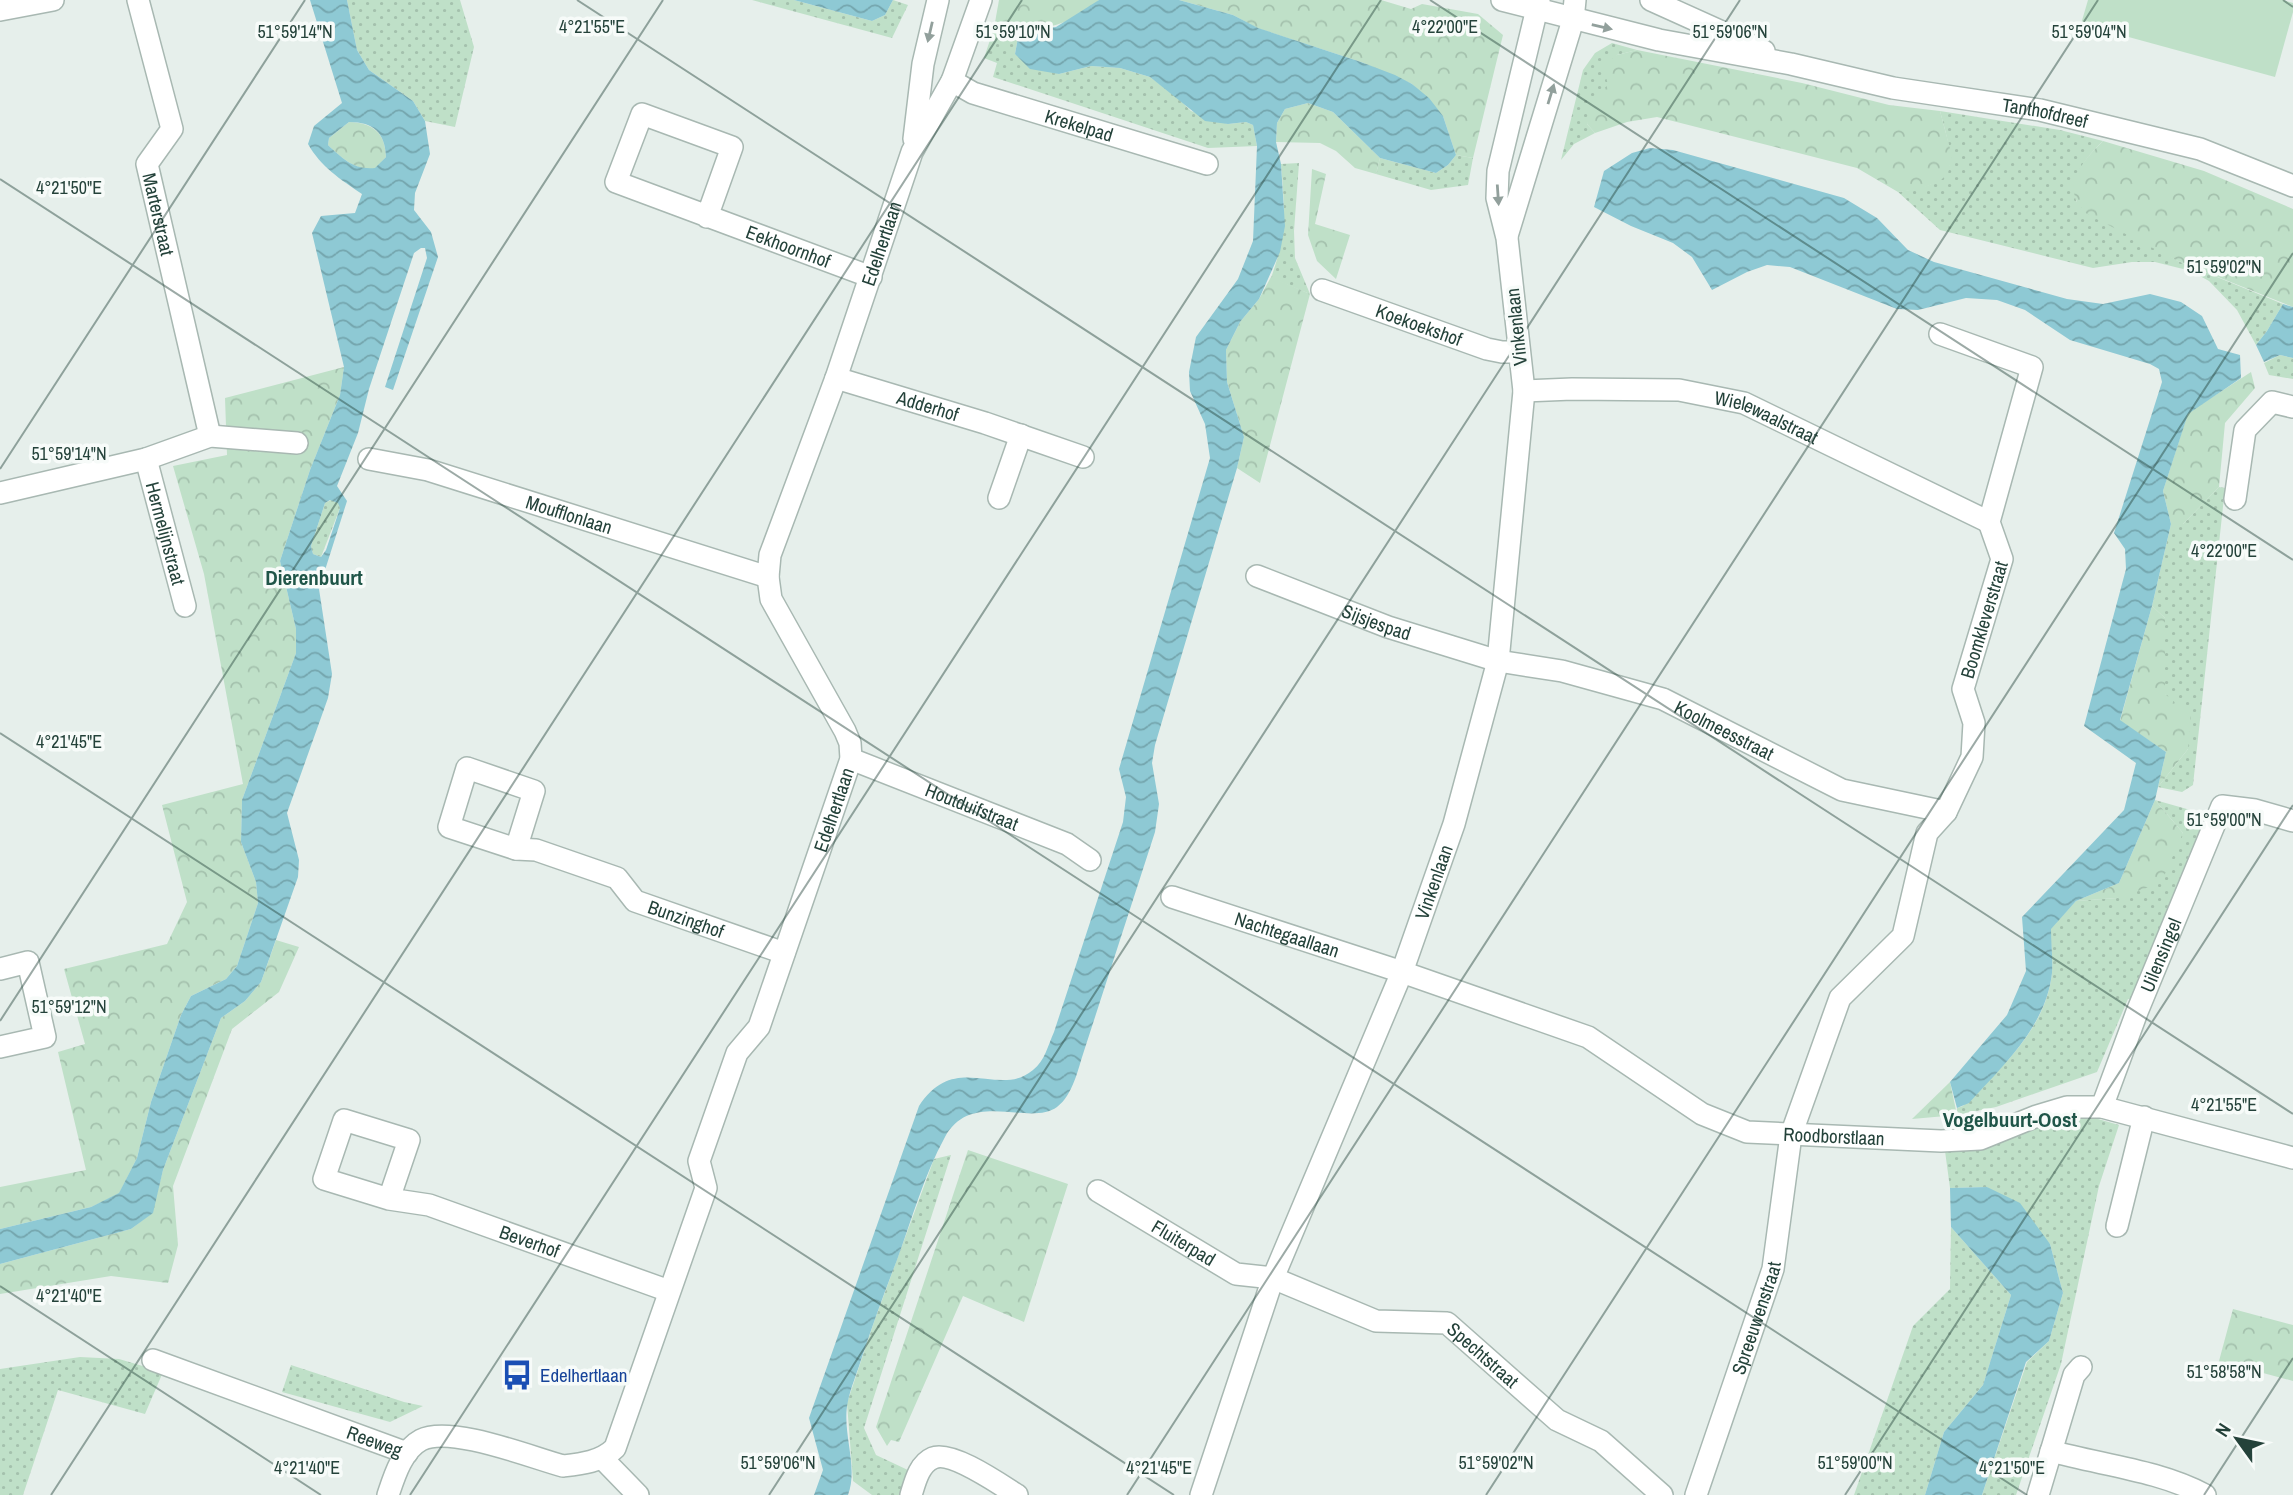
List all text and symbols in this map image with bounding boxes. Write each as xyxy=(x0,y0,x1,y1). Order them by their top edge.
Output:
text: 4°21'55"E xyxy=(559,14,625,39)
text: 4°22'00"E xyxy=(1412,14,1478,39)
text: 51°59'14"N xyxy=(257,19,333,44)
text: 51°59'10"N xyxy=(975,19,1051,44)
text: 51°59'06"N xyxy=(1692,19,1768,44)
text: 51°59'04"N xyxy=(2051,19,2127,44)
one-way arrow xyxy=(925,21,936,43)
one-way arrow xyxy=(1592,21,1614,32)
one-way arrow xyxy=(1546,83,1556,104)
street label: Tanthofdreef xyxy=(2000,92,2091,134)
street label: Krekelpad xyxy=(1042,103,1116,148)
street label: Marterstraat xyxy=(136,170,181,259)
text: 4°21'50"E xyxy=(36,175,102,200)
one-way arrow xyxy=(1493,184,1504,206)
street label: Edelhertlaan xyxy=(855,198,907,289)
street label: Eekhoornhof xyxy=(742,219,835,274)
text: 51°59'02"N xyxy=(2186,254,2262,279)
street label: Vinkenlaan xyxy=(1499,287,1533,367)
street label: Koekoekshof xyxy=(1372,297,1466,352)
street label: Adderhof xyxy=(893,384,963,428)
street label: Wielewaalstraat xyxy=(1712,384,1823,450)
text: 51°59'14"N xyxy=(31,441,107,466)
street label: Hermelijnstraat xyxy=(140,479,192,588)
street label: Moufflonlaan xyxy=(523,489,616,540)
text: 4°22'00"E xyxy=(2191,538,2257,563)
street label: Boomkleverstraat xyxy=(1954,557,2014,681)
district label: Dierenbuurt xyxy=(265,563,363,592)
street label: Sijsjespad xyxy=(1338,597,1414,646)
street label: Koolmeesstraat xyxy=(1670,694,1779,767)
text: 4°21'45"E xyxy=(36,729,102,754)
street label: Edelhertlaan xyxy=(807,764,860,855)
street label: Houtduifstraat xyxy=(922,777,1023,837)
text: 51°59'00"N xyxy=(2186,807,2262,832)
street label: Vinkenlaan xyxy=(1408,841,1459,923)
street label: Bunzinghof xyxy=(645,894,728,944)
street label: Nachtegaallaan xyxy=(1231,905,1343,964)
street label: Uilensingel xyxy=(2134,914,2187,996)
text: 51°59'12"N xyxy=(31,994,107,1019)
text: 4°21'55"E xyxy=(2191,1092,2257,1117)
district label: Vogelbuurt-Oost xyxy=(1943,1105,2078,1134)
street label: Roodborstlaan xyxy=(1783,1121,1885,1151)
street label: Fluiterpad xyxy=(1147,1213,1220,1272)
street label: Beverhof xyxy=(496,1218,564,1264)
street label: Spreeuwenstraat xyxy=(1725,1259,1787,1378)
text: 4°21'40"E xyxy=(36,1283,102,1308)
street label: Spechtstraat xyxy=(1442,1316,1525,1394)
bus stop icon: Edelhertlaan xyxy=(500,1358,534,1392)
text: 51°58'58"N xyxy=(2186,1359,2262,1384)
place label: Edelhertlaan xyxy=(540,1362,627,1388)
north arrow xyxy=(2202,1404,2272,1474)
text: N xyxy=(2209,1418,2237,1442)
street label: Reeweg xyxy=(343,1419,406,1463)
text: 51°59'06"N xyxy=(740,1450,816,1475)
text: 51°59'02"N xyxy=(1458,1450,1534,1475)
text: 51°59'00"N xyxy=(1817,1450,1893,1475)
text: 4°21'40"E xyxy=(274,1455,340,1480)
text: 4°21'45"E xyxy=(1126,1455,1192,1480)
text: 4°21'50"E xyxy=(1979,1455,2045,1480)

